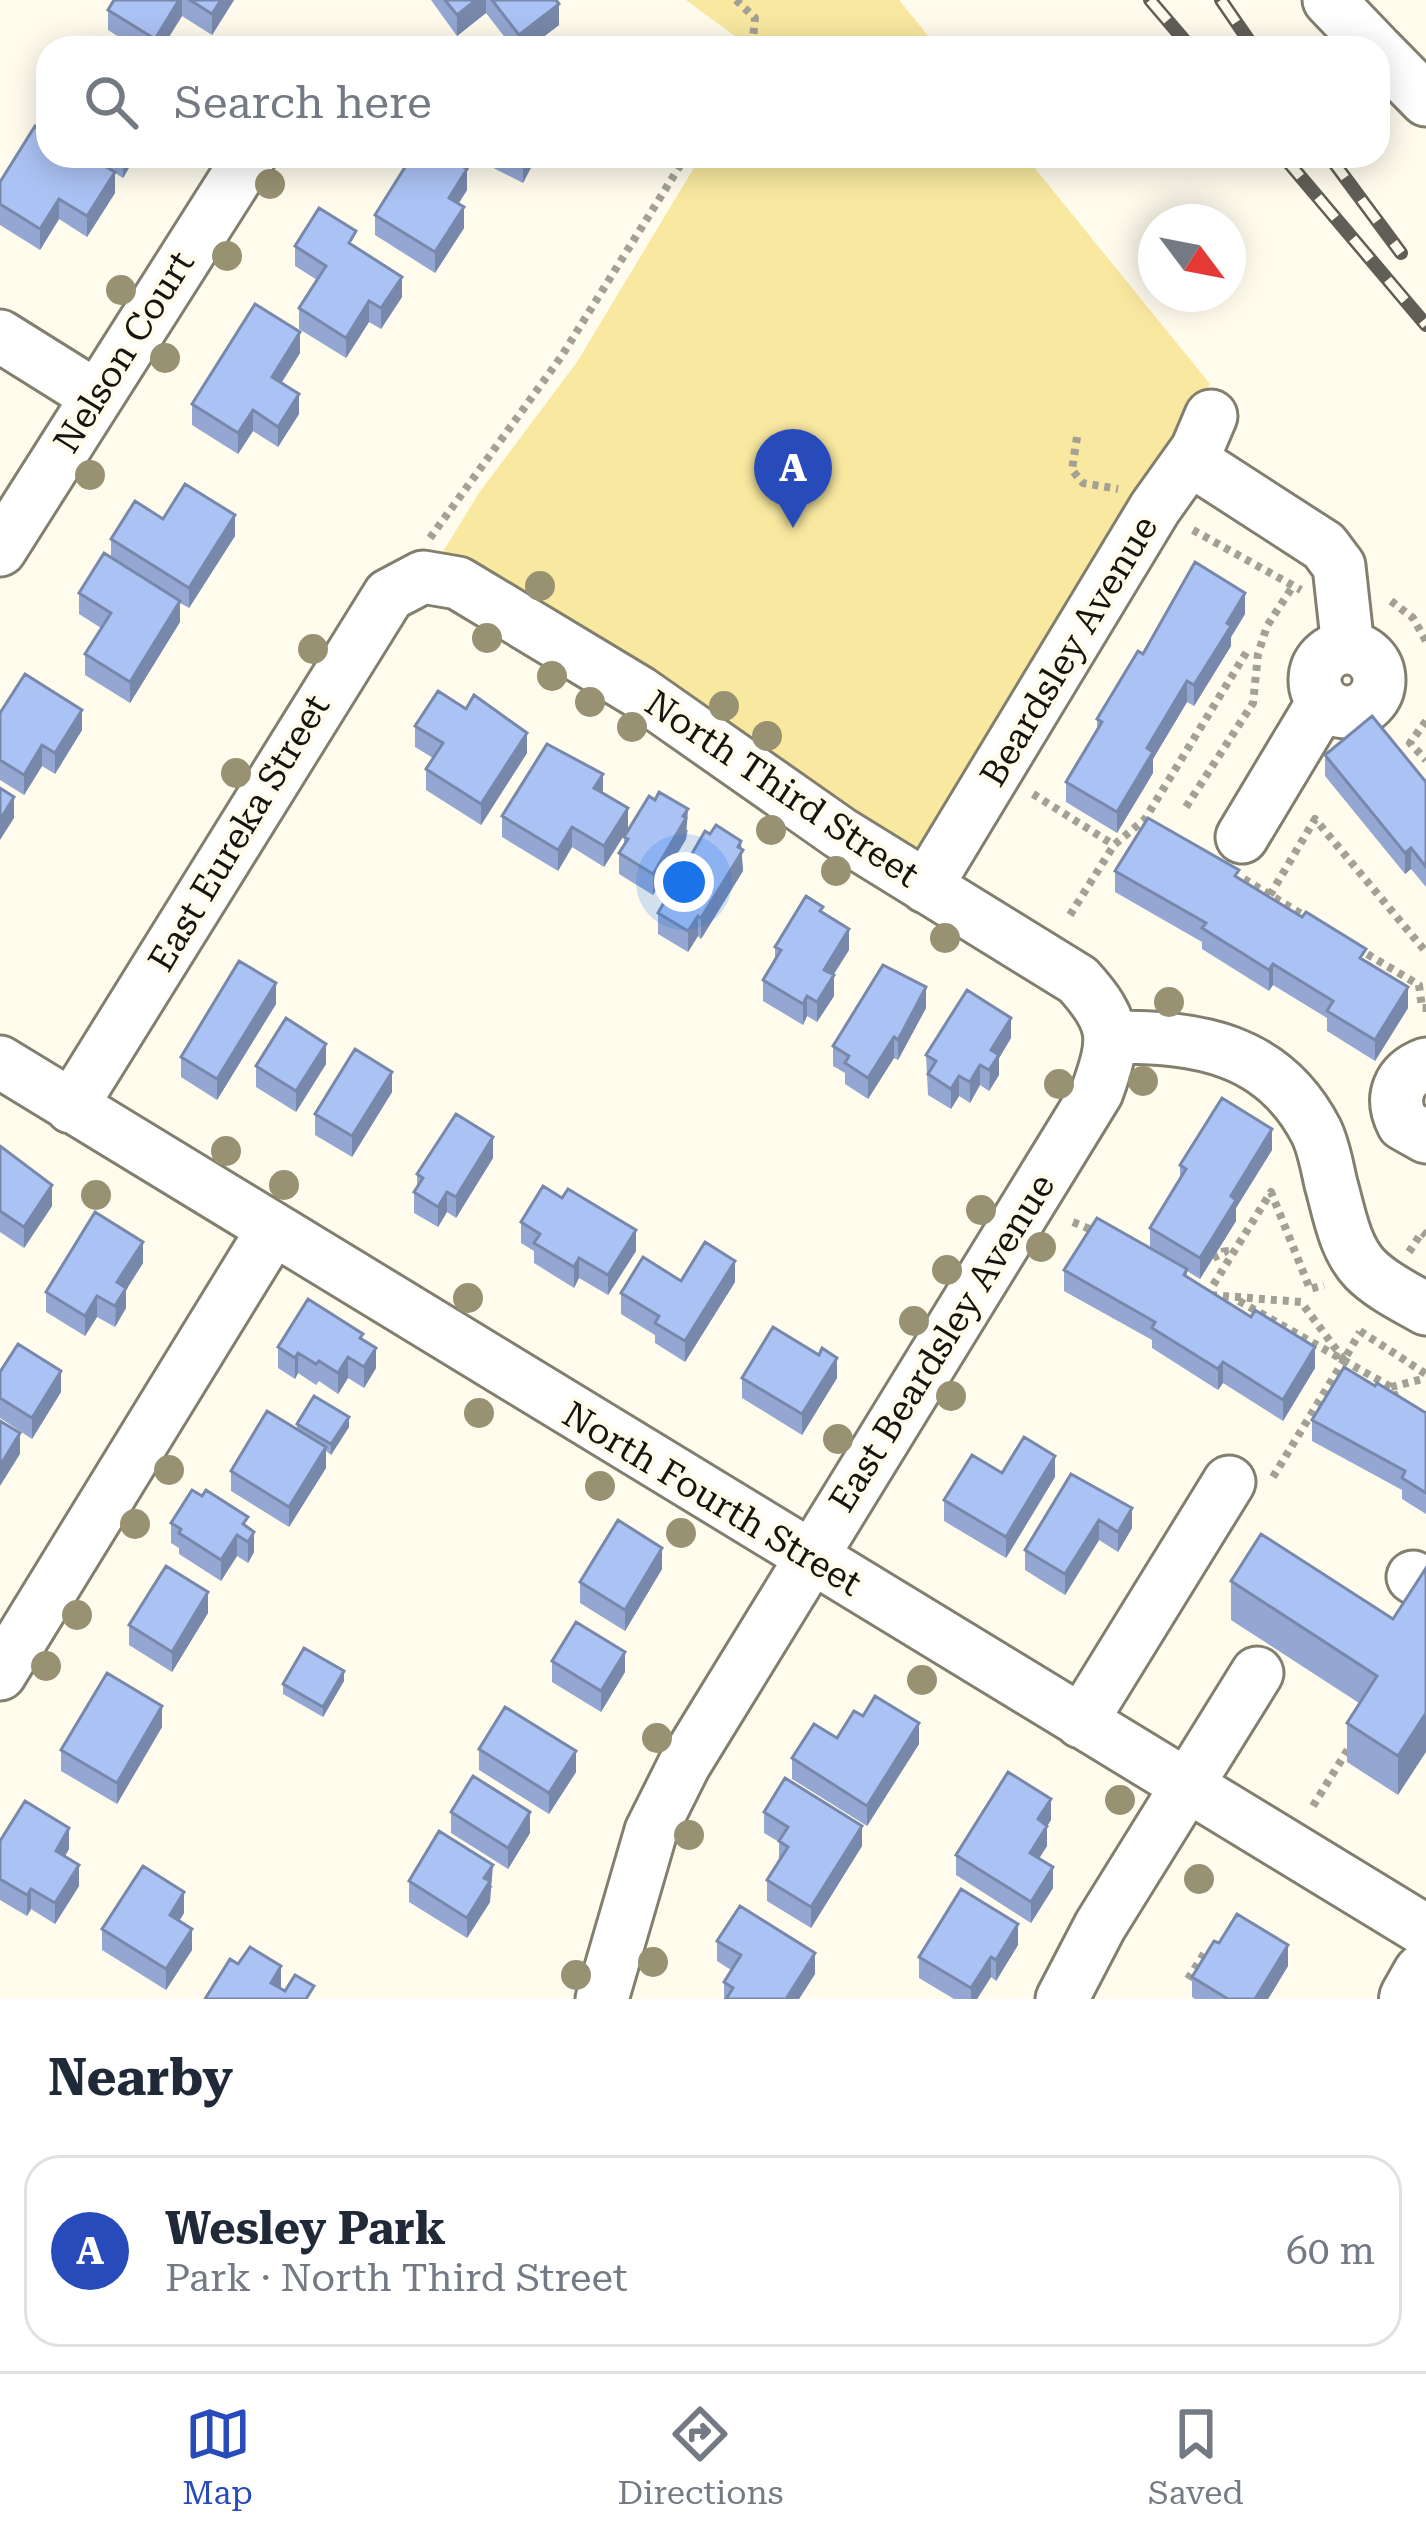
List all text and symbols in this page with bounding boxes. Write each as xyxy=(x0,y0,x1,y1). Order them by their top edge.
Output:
search box xyxy=(36,36,1390,168)
icon: search xyxy=(78,69,144,135)
text: Search here xyxy=(174,76,432,129)
north arrow xyxy=(1138,204,1246,312)
street label: Nelson Court xyxy=(45,243,203,461)
pin: A xyxy=(754,429,832,528)
street label: Beardsley Avenue xyxy=(972,508,1166,794)
street label: North Third Street xyxy=(637,682,927,896)
street label: East Eureka Street xyxy=(140,687,338,979)
your location xyxy=(654,852,714,912)
street label: East Beardsley Avenue xyxy=(821,1166,1063,1520)
street label: North Fourth Street xyxy=(555,1393,869,1605)
text: Nearby xyxy=(48,2048,233,2107)
text: Wesley Park xyxy=(165,2202,446,2255)
text: A xyxy=(76,2228,104,2274)
text: 60 m xyxy=(1286,2228,1375,2274)
text: Park · North Third Street xyxy=(165,2255,628,2301)
tab: Map xyxy=(182,2401,253,2512)
tab: Directions xyxy=(617,2401,783,2512)
tab: Saved xyxy=(1148,2401,1244,2512)

